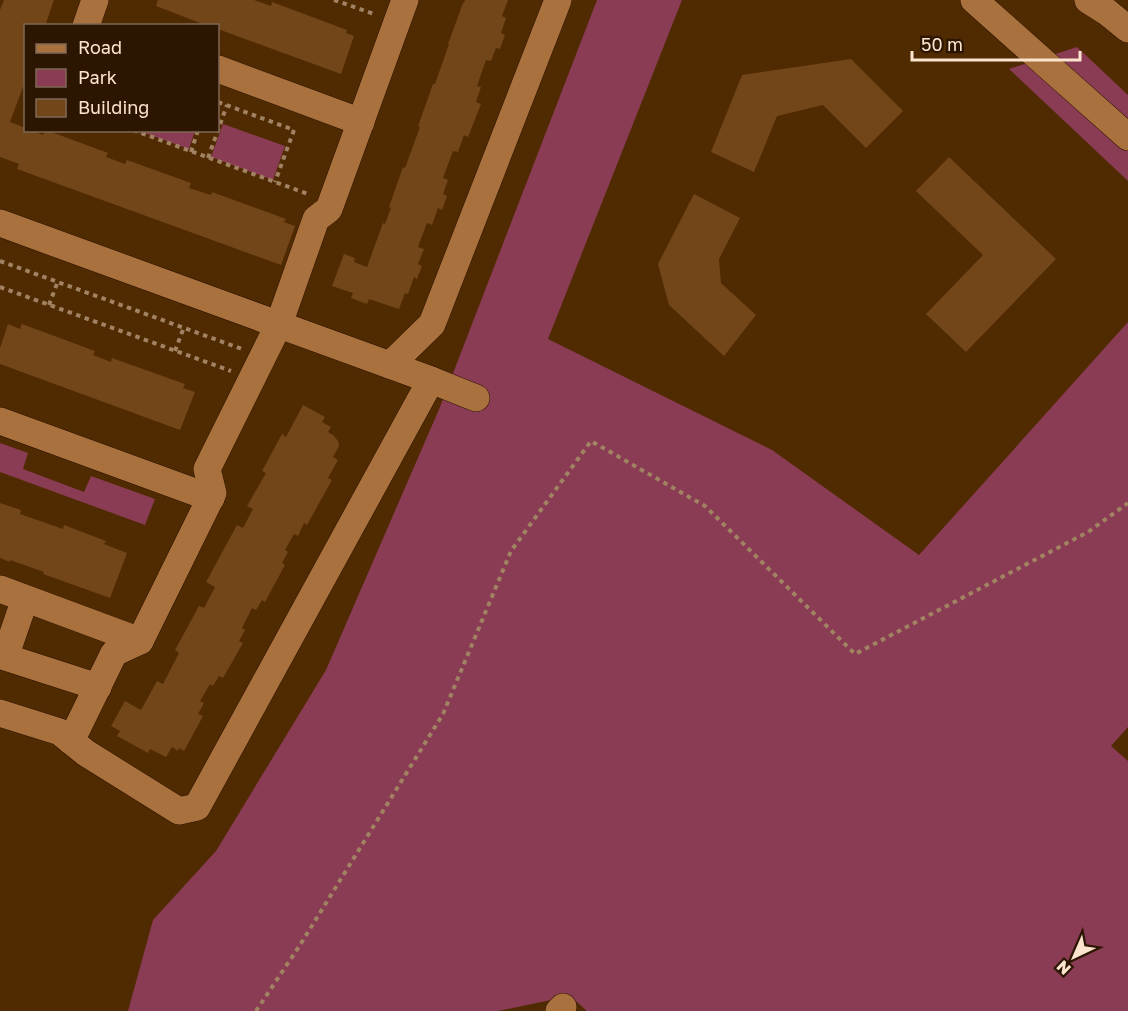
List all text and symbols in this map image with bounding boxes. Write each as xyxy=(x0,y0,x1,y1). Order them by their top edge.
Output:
legend xyxy=(24,24,219,132)
scale bar xyxy=(912,24,1080,62)
text: 50 m xyxy=(921,33,963,55)
text: Road xyxy=(78,36,122,58)
text: Park xyxy=(78,66,117,88)
text: Building xyxy=(78,96,149,118)
north arrow xyxy=(1044,927,1104,987)
text: N xyxy=(1052,956,1075,979)

